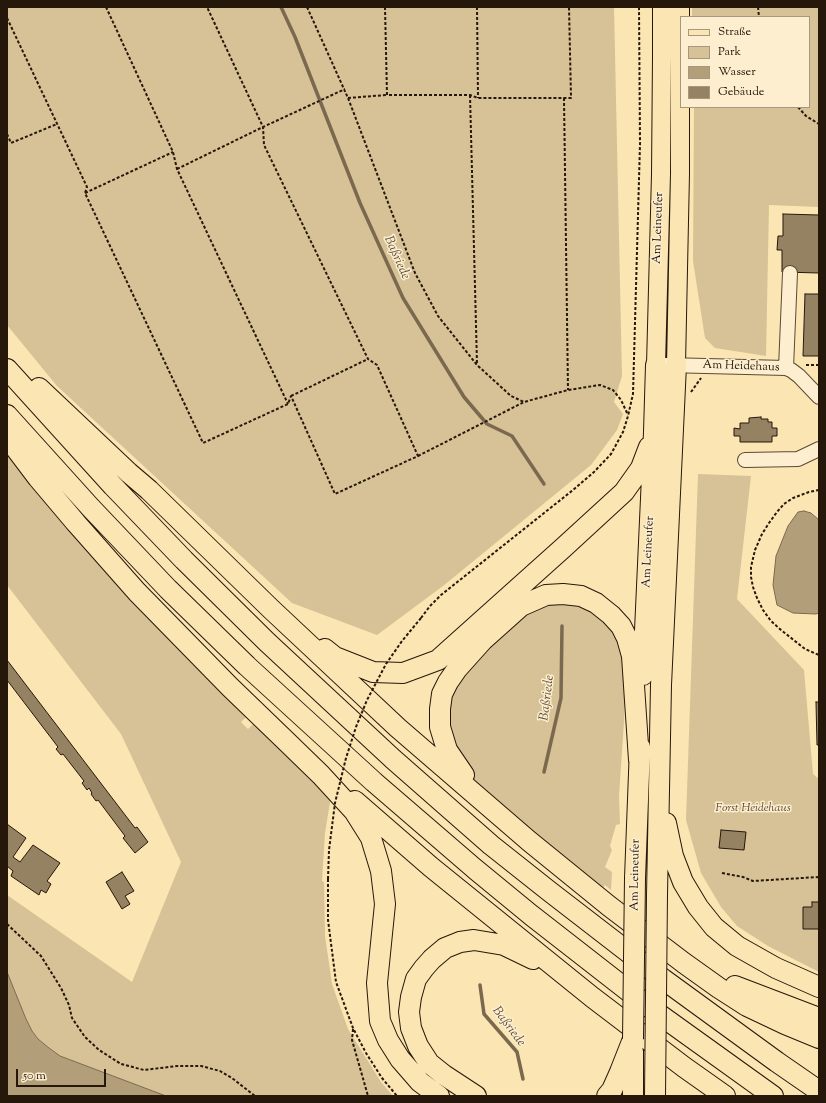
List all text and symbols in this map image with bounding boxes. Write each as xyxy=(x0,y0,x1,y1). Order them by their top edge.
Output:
legend xyxy=(680,16,810,108)
text: Straße xyxy=(718,23,751,41)
text: Park xyxy=(718,43,741,61)
text: Wasser xyxy=(718,63,756,81)
text: Gebäude xyxy=(718,83,764,101)
street label: Am Leineufer xyxy=(651,192,667,264)
water label: Baßriede xyxy=(380,234,412,282)
street label: Am Heidehaus xyxy=(702,358,780,376)
street label: Am Leineufer xyxy=(640,516,658,588)
water label: Baßriede xyxy=(537,674,559,722)
park label: Forst Heidehaus xyxy=(715,802,791,816)
street label: Am Leineufer xyxy=(628,839,644,911)
water label: Baßriede xyxy=(488,1004,528,1050)
scale bar xyxy=(18,1061,108,1087)
text: 50 m xyxy=(23,1067,46,1085)

